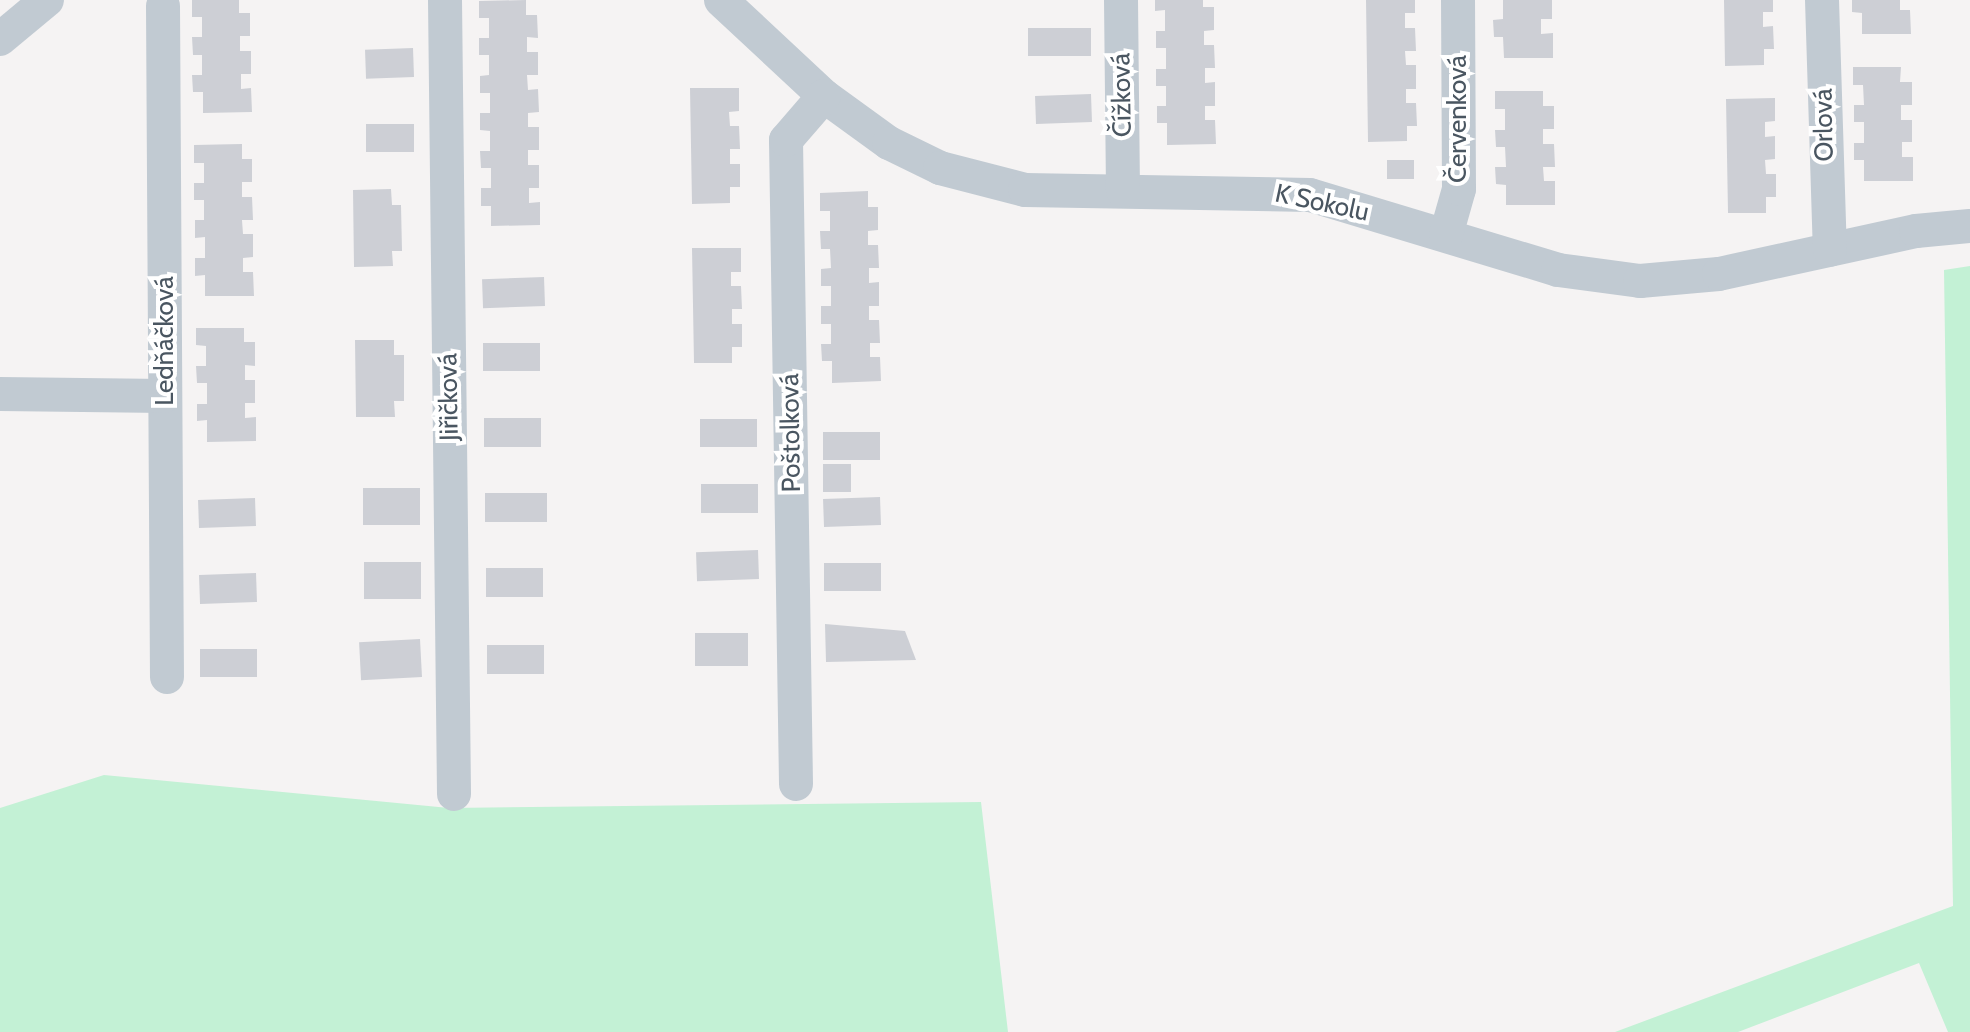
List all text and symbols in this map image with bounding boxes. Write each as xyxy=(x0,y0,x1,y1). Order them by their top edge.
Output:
street label: Čížková xyxy=(1106,53,1138,137)
street label: Červenková xyxy=(1442,55,1474,183)
street label: Orlová xyxy=(1808,88,1840,162)
street label: K Sokolu xyxy=(1272,178,1372,228)
street label: Ledňáčková xyxy=(149,276,181,406)
street label: Jiřičková xyxy=(433,353,465,441)
street label: Poštolková xyxy=(774,373,808,493)

